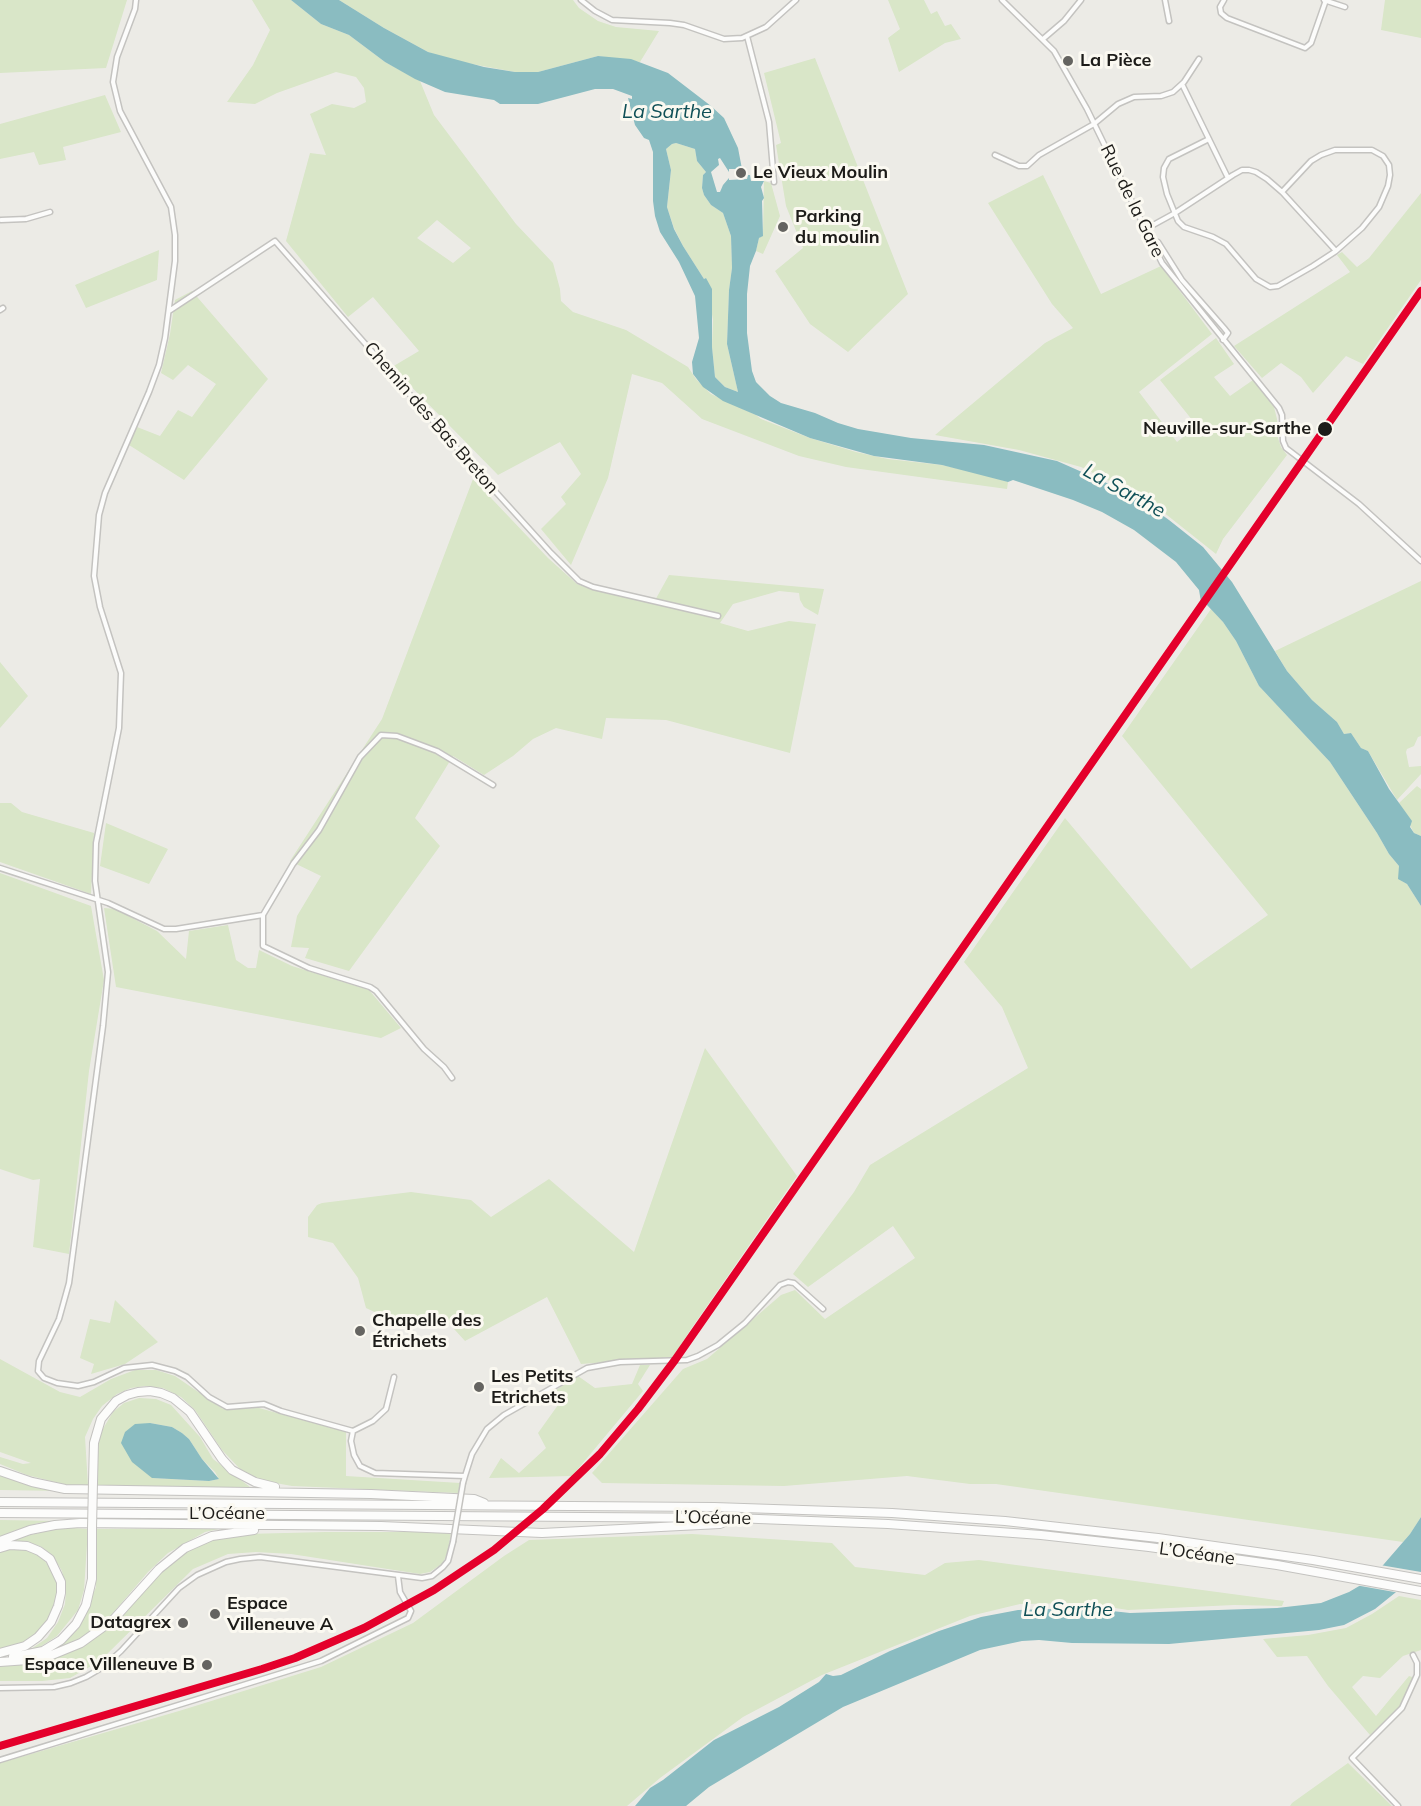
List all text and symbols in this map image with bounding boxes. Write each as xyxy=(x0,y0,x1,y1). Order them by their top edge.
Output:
place label: La Pièce xyxy=(1080,50,1151,72)
marker: La Pièce xyxy=(1061,54,1075,68)
water label: La Sarthe xyxy=(622,100,712,124)
street label: Rue de la Gare xyxy=(1095,141,1169,261)
place label: Le Vieux Moulin xyxy=(753,162,888,184)
marker: Le Vieux Moulin xyxy=(734,166,748,180)
place label: Parking du moulin xyxy=(795,206,880,248)
marker: Parking du moulin xyxy=(776,220,790,234)
street label: Chemin des Bas Breton xyxy=(359,338,503,498)
place label: Neuville-sur-Sarthe xyxy=(1143,418,1311,440)
marker: Neuville-sur-Sarthe xyxy=(1316,420,1334,438)
water label: La Sarthe xyxy=(1079,459,1169,523)
place label: Chapelle des Étrichets xyxy=(372,1310,482,1352)
marker: Chapelle des Étrichets xyxy=(353,1324,367,1338)
place label: Les Petits Etrichets xyxy=(491,1366,574,1408)
marker: Les Petits Etrichets xyxy=(472,1380,486,1394)
street label: L’Océane xyxy=(189,1503,265,1525)
street label: L’Océane xyxy=(675,1507,751,1529)
street label: L’Océane xyxy=(1158,1538,1236,1570)
place label: Espace Villeneuve A xyxy=(227,1593,333,1636)
water label: La Sarthe xyxy=(1023,1598,1113,1622)
marker: Espace Villeneuve A xyxy=(208,1607,222,1621)
place label: Datagrex xyxy=(90,1612,171,1634)
marker: Datagrex xyxy=(176,1616,190,1630)
place label: Espace Villeneuve B xyxy=(24,1654,195,1676)
marker: Espace Villeneuve B xyxy=(200,1658,214,1672)

